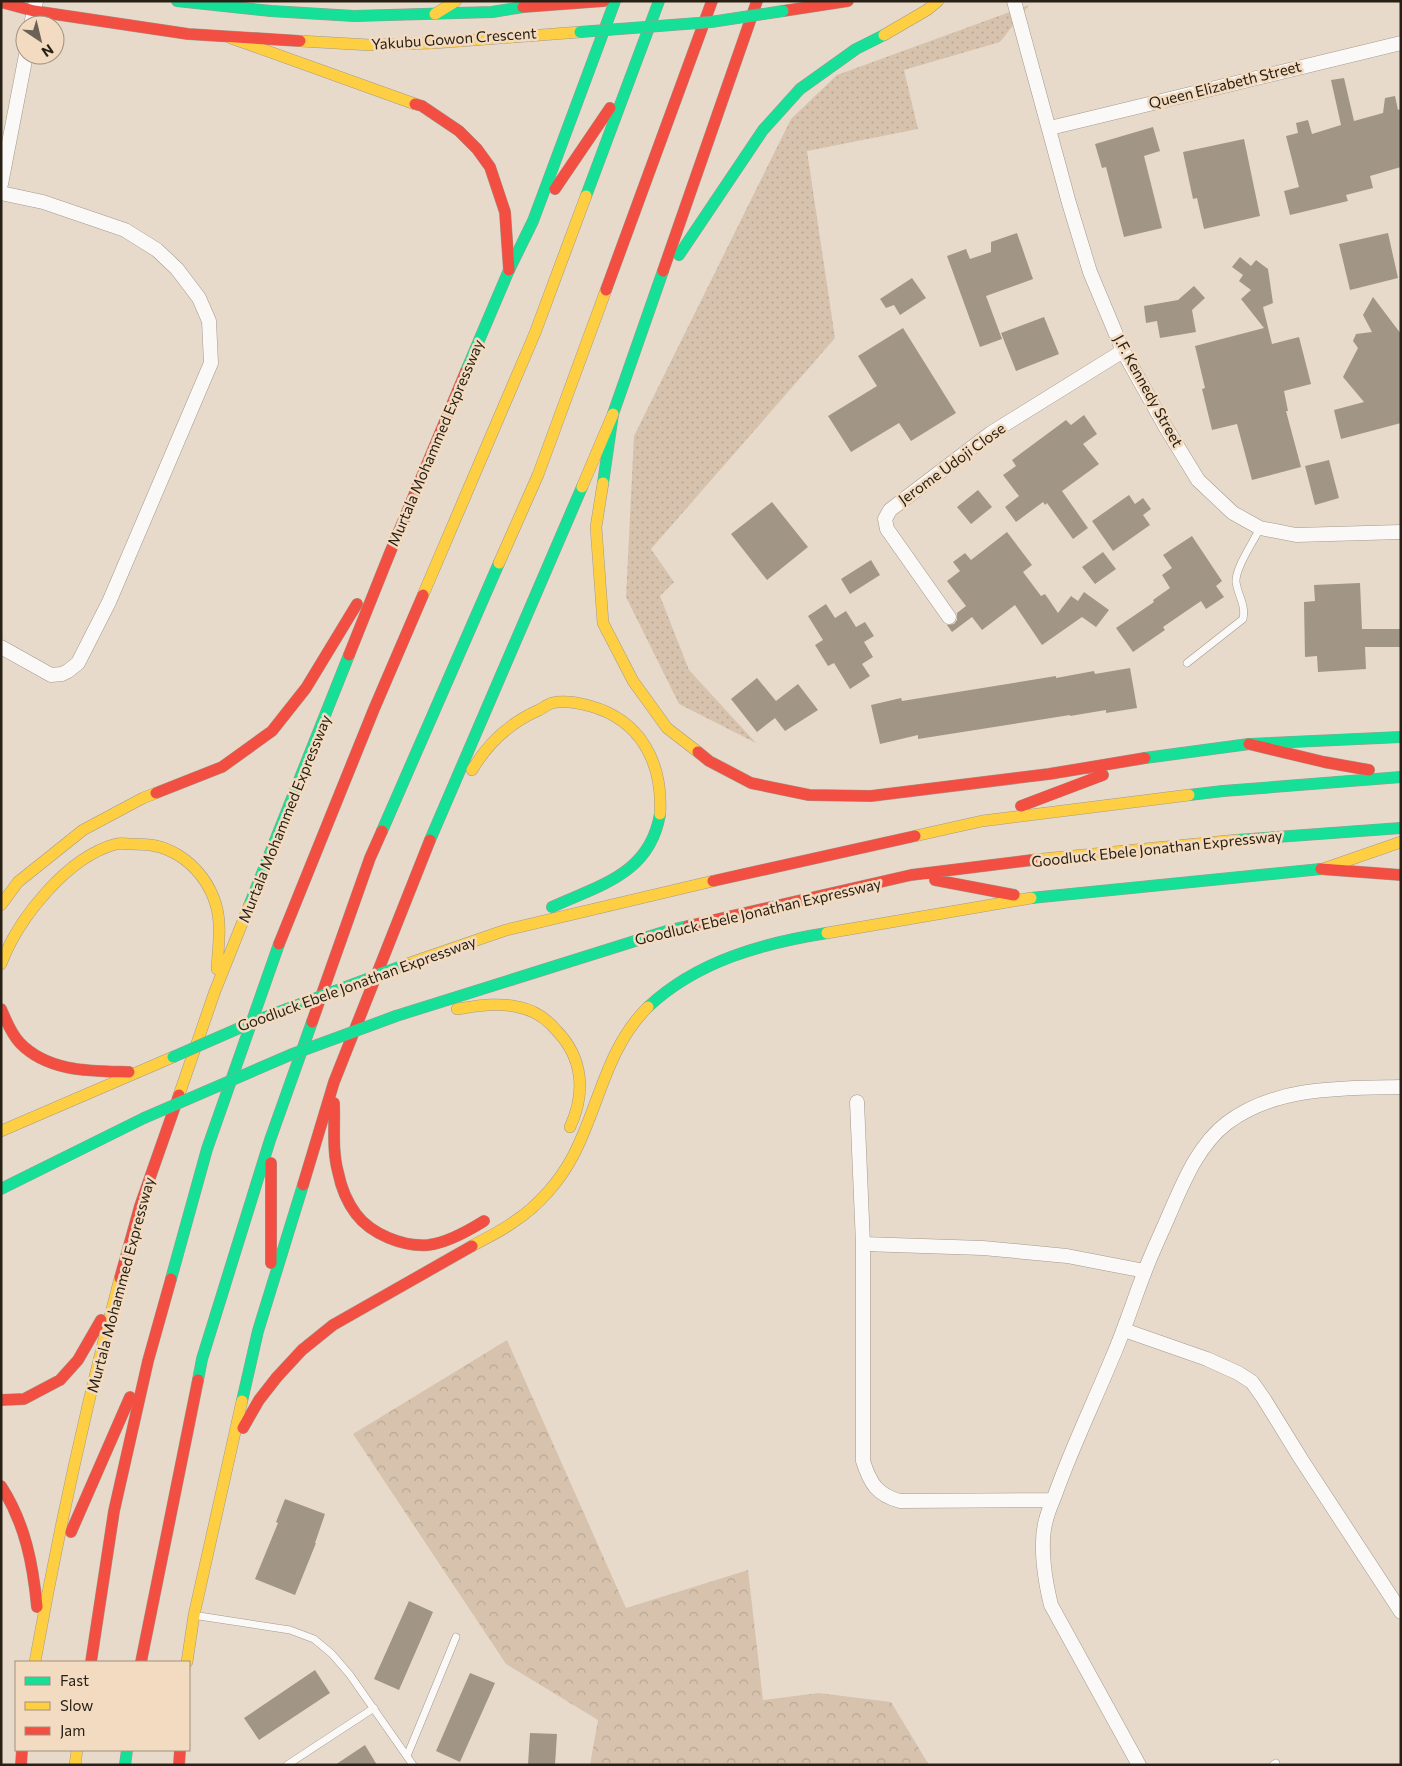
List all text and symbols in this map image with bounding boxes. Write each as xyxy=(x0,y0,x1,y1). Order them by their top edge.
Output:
north arrow xyxy=(15,15,65,65)
street label: Yakubu Gowon Crescent xyxy=(371,23,537,53)
text: N xyxy=(39,41,57,61)
street label: Queen Elizabeth Street xyxy=(1147,56,1303,112)
street label: J.F. Kennedy Street xyxy=(1110,331,1187,450)
street label: Murtala Mohammed Expressway xyxy=(383,336,487,549)
street label: Jerome Udoji Close xyxy=(894,418,1008,508)
street label: Murtala Mohammed Expressway xyxy=(234,712,334,925)
street label: Goodluck Ebele Jonathan Expressway xyxy=(1030,826,1284,870)
street label: Goodluck Ebele Jonathan Expressway xyxy=(633,874,883,948)
street label: Goodluck Ebele Jonathan Expressway xyxy=(235,931,479,1035)
street label: Murtala Mohammed Expressway xyxy=(83,1175,158,1395)
legend xyxy=(15,1661,190,1751)
text: Fast xyxy=(60,1671,89,1689)
text: Slow xyxy=(60,1696,93,1714)
text: Jam xyxy=(60,1721,85,1739)

